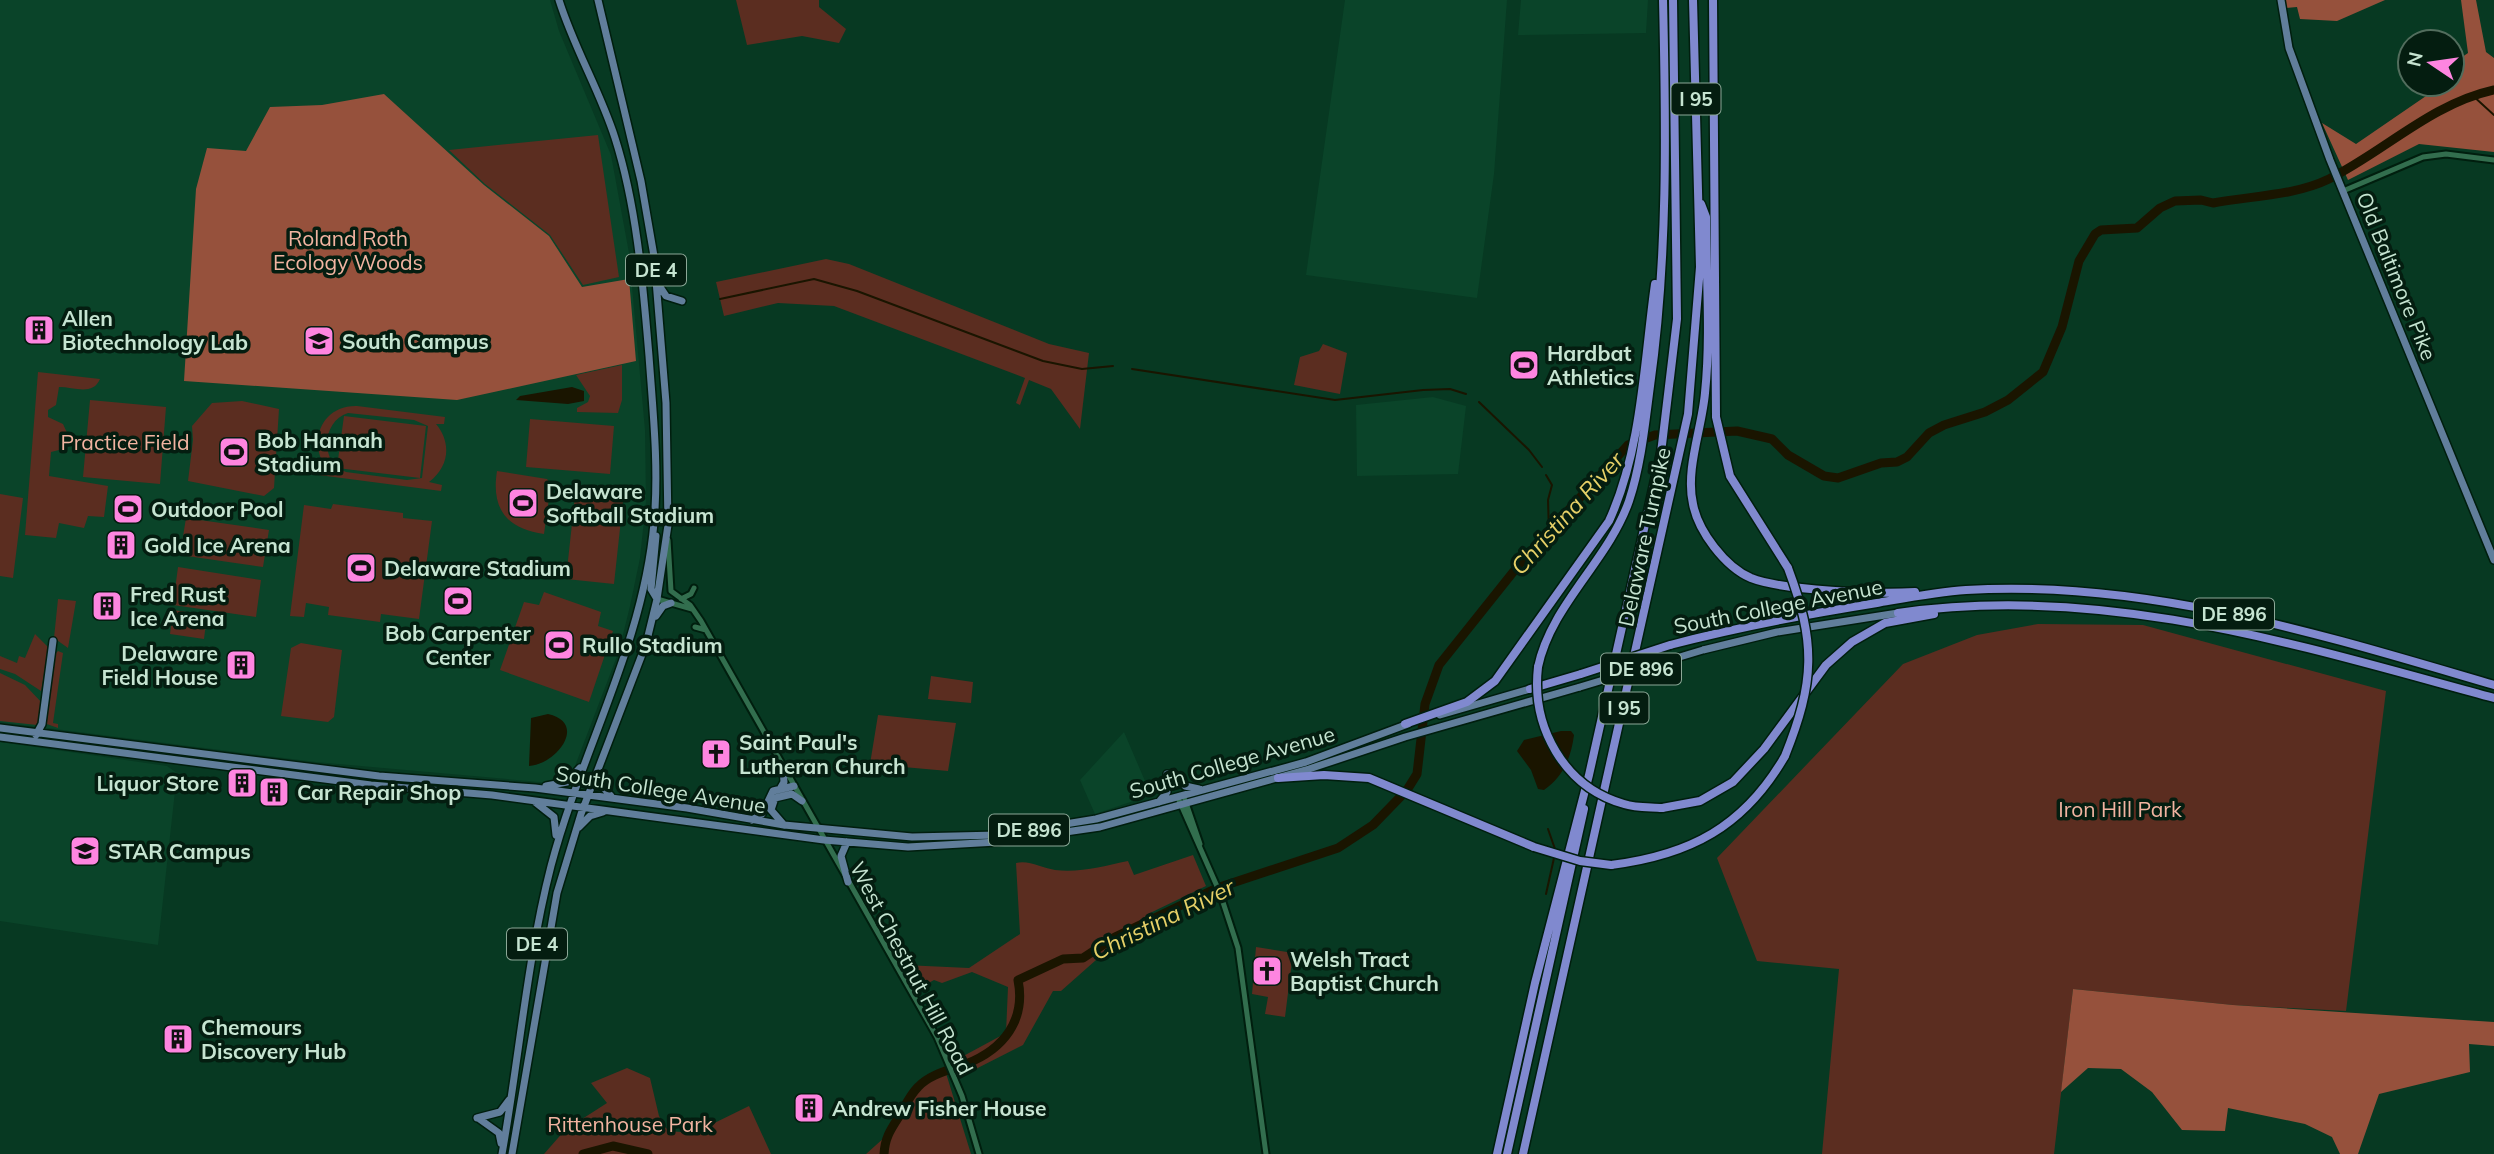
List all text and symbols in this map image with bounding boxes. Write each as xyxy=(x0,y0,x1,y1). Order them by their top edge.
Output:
north arrow xyxy=(2396,28,2466,98)
text: N xyxy=(2401,49,2428,69)
road number: I 95 xyxy=(1672,83,1720,114)
street label: Old Baltimore Pike xyxy=(2351,188,2443,364)
park label: Roland Roth Ecology Woods xyxy=(273,225,423,275)
road number: DE 4 xyxy=(626,254,686,286)
place label: Allen Biotechnology Lab xyxy=(62,305,248,355)
building icon: Allen Biotechnology Lab xyxy=(22,313,56,347)
school or university icon: South Campus xyxy=(302,324,336,358)
place label: South Campus xyxy=(342,328,489,354)
place label: Hardbat Athletics xyxy=(1547,340,1635,390)
sports icon: Hardbat Athletics xyxy=(1507,348,1541,382)
place label: Bob Hannah Stadium xyxy=(257,427,383,477)
park label: Practice Field xyxy=(60,429,190,455)
sports icon: Bob Hannah Stadium xyxy=(217,435,251,469)
water label: Christina River xyxy=(1504,444,1631,580)
street label: Delaware Turnpike xyxy=(1612,445,1676,629)
place label: Delaware Softball Stadium xyxy=(546,478,714,528)
sports icon: Delaware Softball Stadium xyxy=(506,486,540,520)
sports icon: Outdoor Pool xyxy=(111,492,145,526)
place label: Outdoor Pool xyxy=(151,496,284,522)
building icon: Gold Ice Arena xyxy=(104,528,138,562)
place label: Gold Ice Arena xyxy=(144,532,291,558)
sports icon: Delaware Stadium xyxy=(344,551,378,585)
place label: Delaware Stadium xyxy=(384,555,571,581)
street label: South College Avenue xyxy=(1671,573,1885,639)
place label: Fred Rust Ice Arena xyxy=(130,581,226,631)
sports icon: Bob Carpenter Center xyxy=(441,584,475,618)
building icon: Fred Rust Ice Arena xyxy=(90,589,124,623)
road number: DE 896 xyxy=(2194,598,2274,629)
place label: Bob Carpenter Center xyxy=(385,620,532,670)
sports icon: Rullo Stadium xyxy=(542,628,576,662)
place label: Rullo Stadium xyxy=(582,632,723,658)
place label: Delaware Field House xyxy=(102,640,218,690)
building icon: Delaware Field House xyxy=(224,648,258,682)
road number: DE 896 xyxy=(1601,654,1681,684)
road number: I 95 xyxy=(1600,692,1648,723)
street label: South College Avenue xyxy=(1126,720,1338,804)
place label: Saint Paul's Lutheran Church xyxy=(739,729,906,779)
church icon: Saint Paul's Lutheran Church xyxy=(699,737,733,771)
street label: South College Avenue xyxy=(554,760,768,818)
building icon: Liquor Store xyxy=(225,766,259,800)
place label: Liquor Store xyxy=(96,770,219,796)
building icon: Car Repair Shop xyxy=(257,775,291,809)
place label: Car Repair Shop xyxy=(297,779,461,805)
park label: Iron Hill Park xyxy=(2058,796,2182,822)
road number: DE 896 xyxy=(989,814,1069,846)
school or university icon: STAR Campus xyxy=(68,834,102,868)
place label: STAR Campus xyxy=(108,838,251,864)
street label: West Chestnut Hill Road xyxy=(845,857,979,1079)
water label: Christina River xyxy=(1087,871,1241,966)
road number: DE 4 xyxy=(507,928,567,960)
place label: Welsh Tract Baptist Church xyxy=(1290,946,1439,996)
church icon: Welsh Tract Baptist Church xyxy=(1250,954,1284,988)
place label: Chemours Discovery Hub xyxy=(201,1014,346,1064)
building icon: Chemours Discovery Hub xyxy=(161,1022,195,1056)
building icon: Andrew Fisher House xyxy=(792,1091,826,1125)
place label: Andrew Fisher House xyxy=(832,1095,1047,1121)
park label: Rittenhouse Park xyxy=(547,1111,713,1137)

